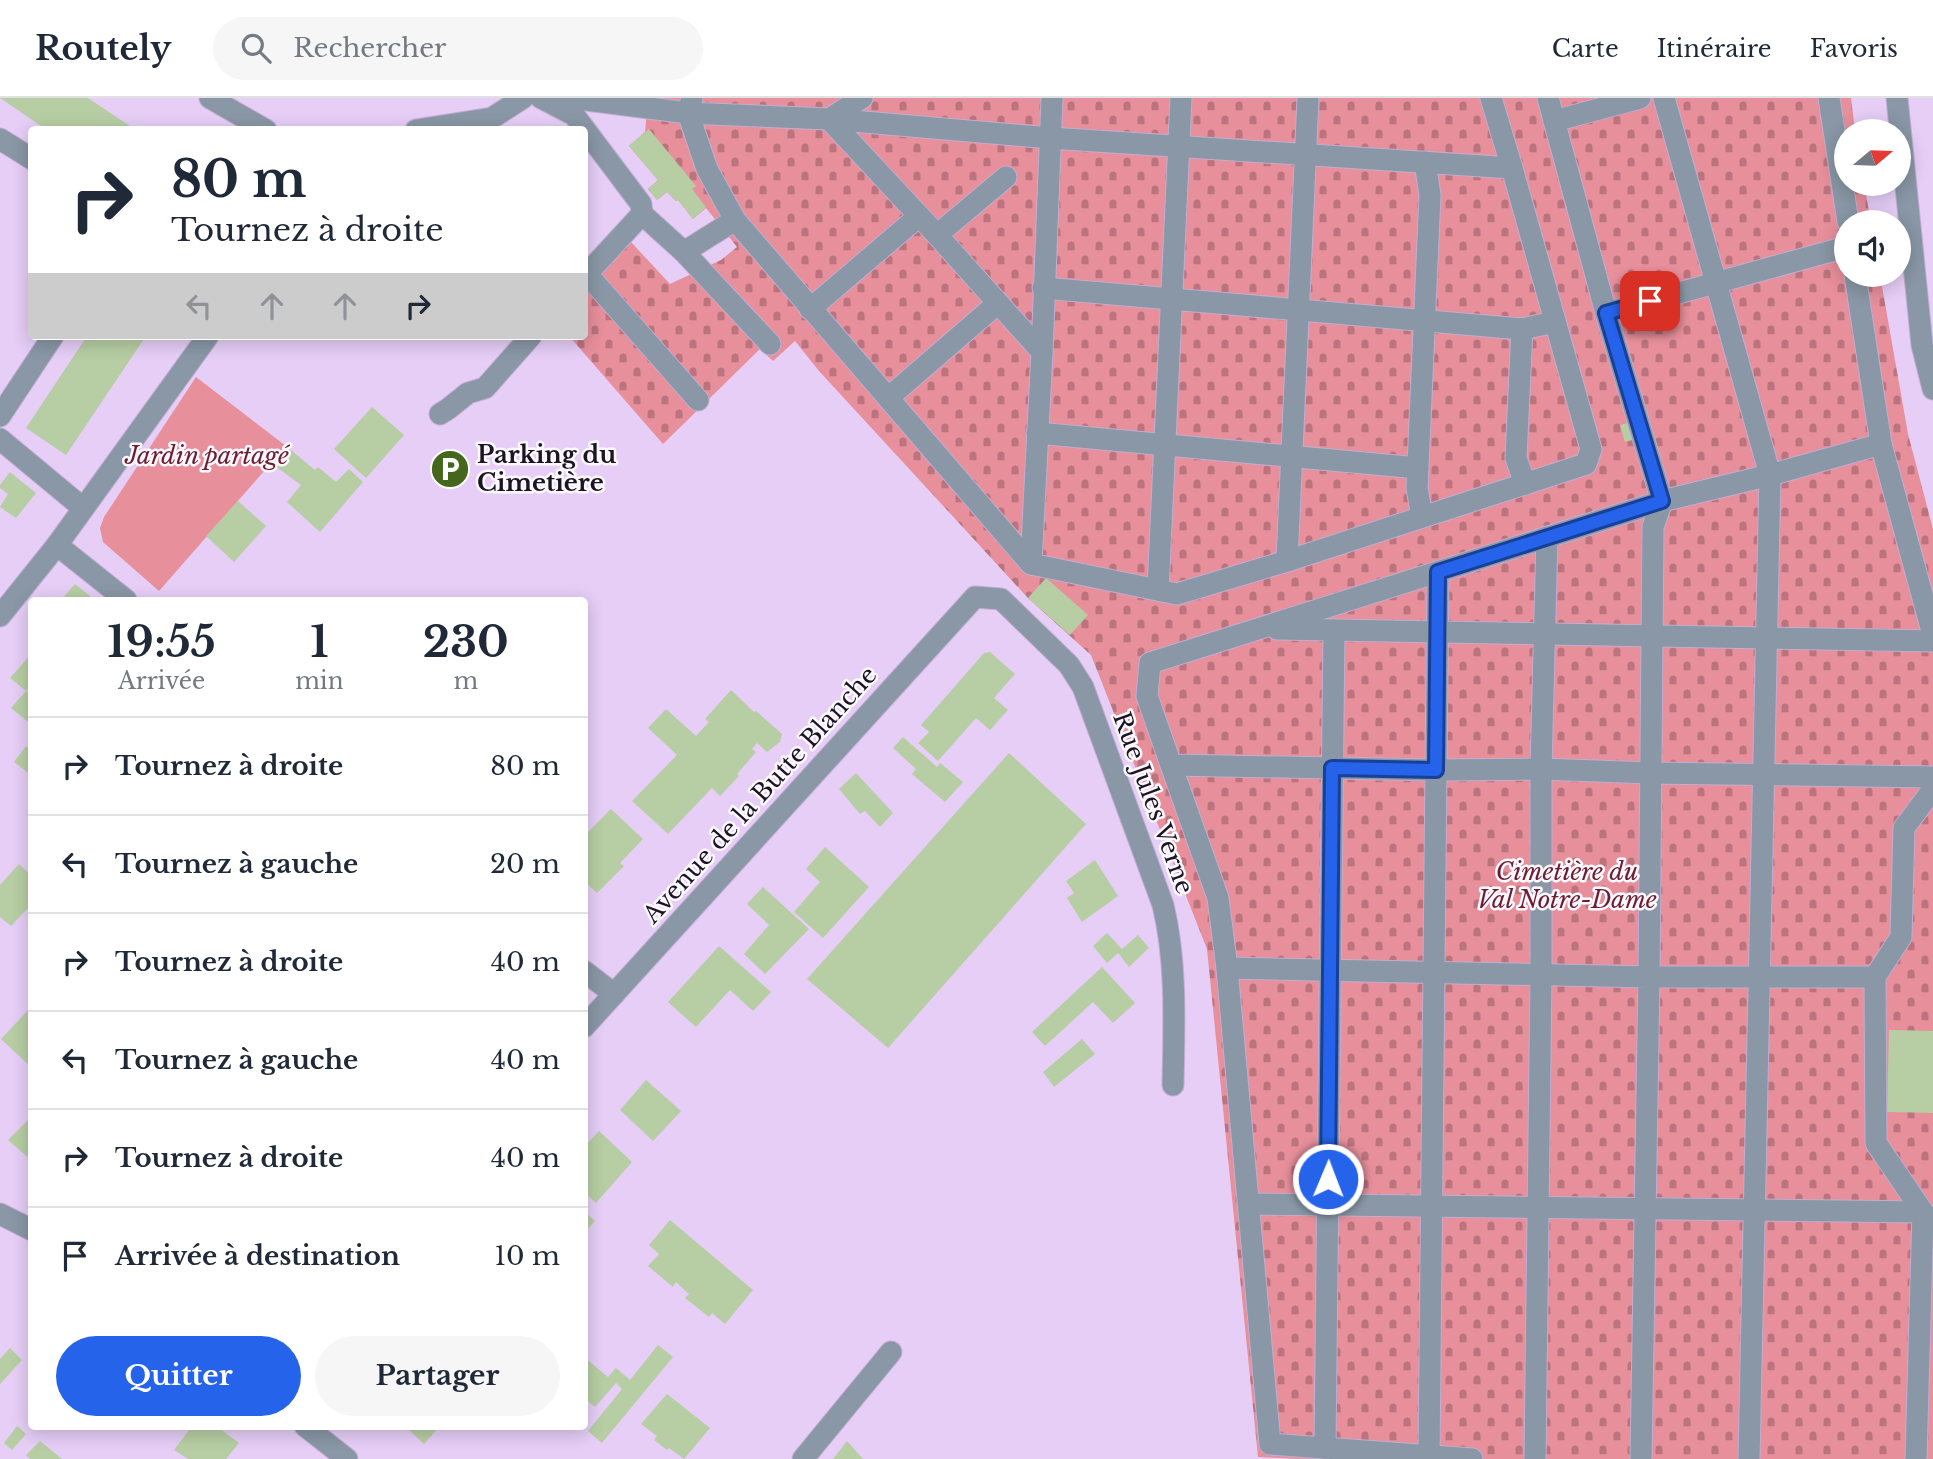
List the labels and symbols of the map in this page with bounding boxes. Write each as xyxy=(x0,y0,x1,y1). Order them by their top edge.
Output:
north arrow xyxy=(1834,119,1911,196)
pin xyxy=(1620,271,1680,331)
place label: Parking du Cimetière xyxy=(477,440,616,497)
park label: Jardin partagé xyxy=(124,441,291,470)
parking icon: Parking du Cimetière xyxy=(429,448,471,490)
street label: Avenue de la Butte Blanche xyxy=(636,660,883,930)
street label: Rue Jules Verne xyxy=(1107,708,1200,898)
park label: Cimetière du Val Notre-Dame xyxy=(1477,857,1657,914)
position arrow xyxy=(1291,1142,1365,1216)

